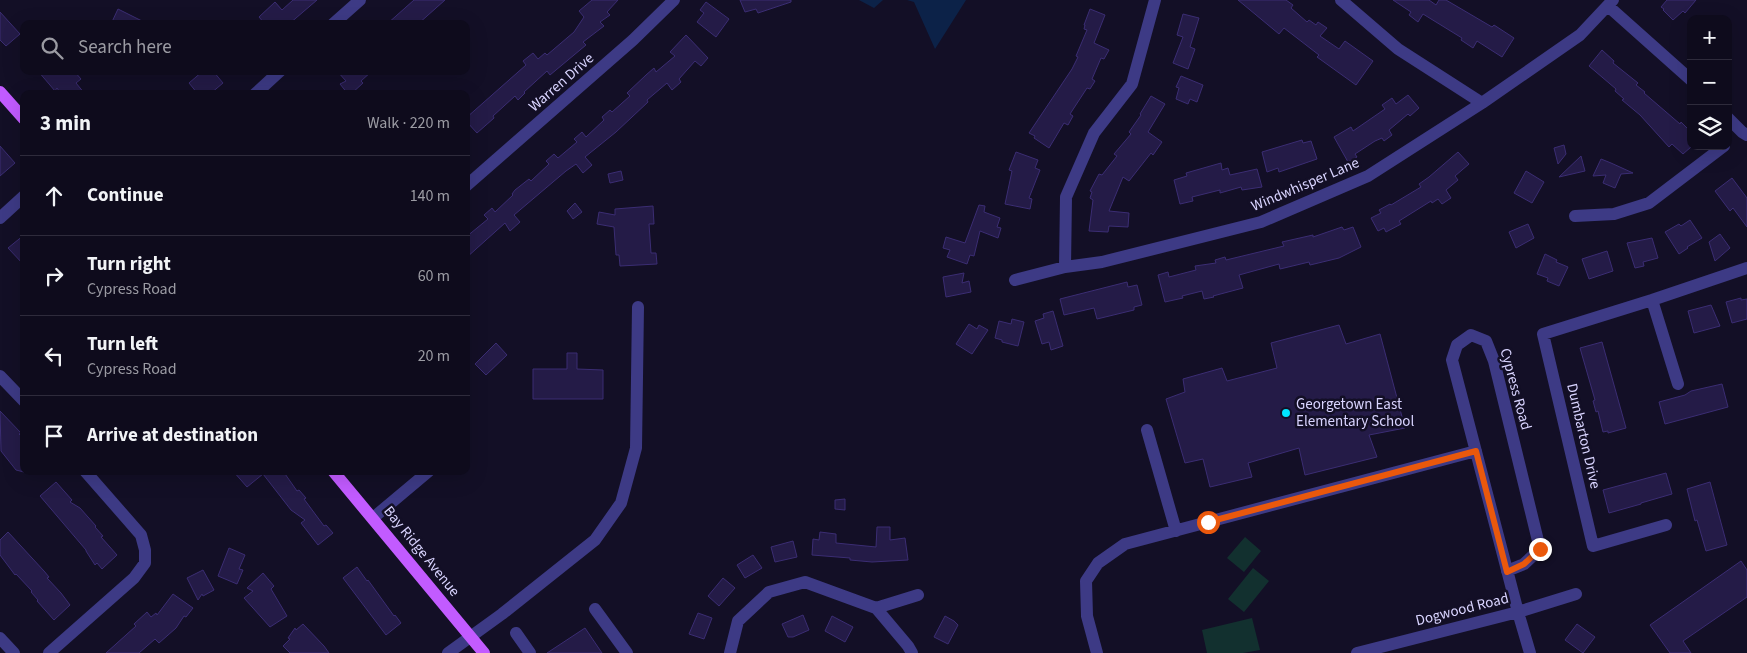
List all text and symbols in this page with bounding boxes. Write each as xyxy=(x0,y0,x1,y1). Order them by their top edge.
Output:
map controls xyxy=(1687,15,1732,150)
button: + xyxy=(1687,15,1732,60)
search box xyxy=(20,20,470,75)
icon: search xyxy=(38,34,66,62)
text: Search here xyxy=(78,34,172,61)
street label: Warren Drive xyxy=(524,48,599,117)
button: − xyxy=(1687,60,1732,105)
button: layers xyxy=(1687,105,1732,150)
text: 3 min xyxy=(40,108,91,138)
text: Walk · 220 m xyxy=(367,112,450,134)
street label: Windwhisper Lane xyxy=(1248,152,1362,217)
icon: ahead xyxy=(40,182,68,210)
text: Continue xyxy=(87,182,164,209)
text: 140 m xyxy=(410,185,450,207)
text: Turn right xyxy=(87,251,171,278)
icon: right xyxy=(40,262,68,290)
text: 60 m xyxy=(418,265,450,287)
text: Cypress Road xyxy=(87,278,177,300)
text: Turn left xyxy=(87,331,158,358)
icon: left xyxy=(40,342,68,370)
text: 20 m xyxy=(418,345,450,367)
street label: Cypress Road xyxy=(1495,346,1537,432)
text: Cypress Road xyxy=(87,358,177,380)
street label: Dumbarton Drive xyxy=(1561,381,1606,491)
place label: Georgetown East Elementary School xyxy=(1296,394,1414,432)
marker: Georgetown East Elementary School xyxy=(1280,407,1292,419)
icon: arrive xyxy=(40,422,68,450)
text: Arrive at destination xyxy=(87,422,258,449)
street label: Bay Ridge Avenue xyxy=(379,502,465,601)
route start xyxy=(1197,511,1220,534)
route end xyxy=(1529,538,1552,561)
street label: Dogwood Road xyxy=(1413,588,1511,631)

